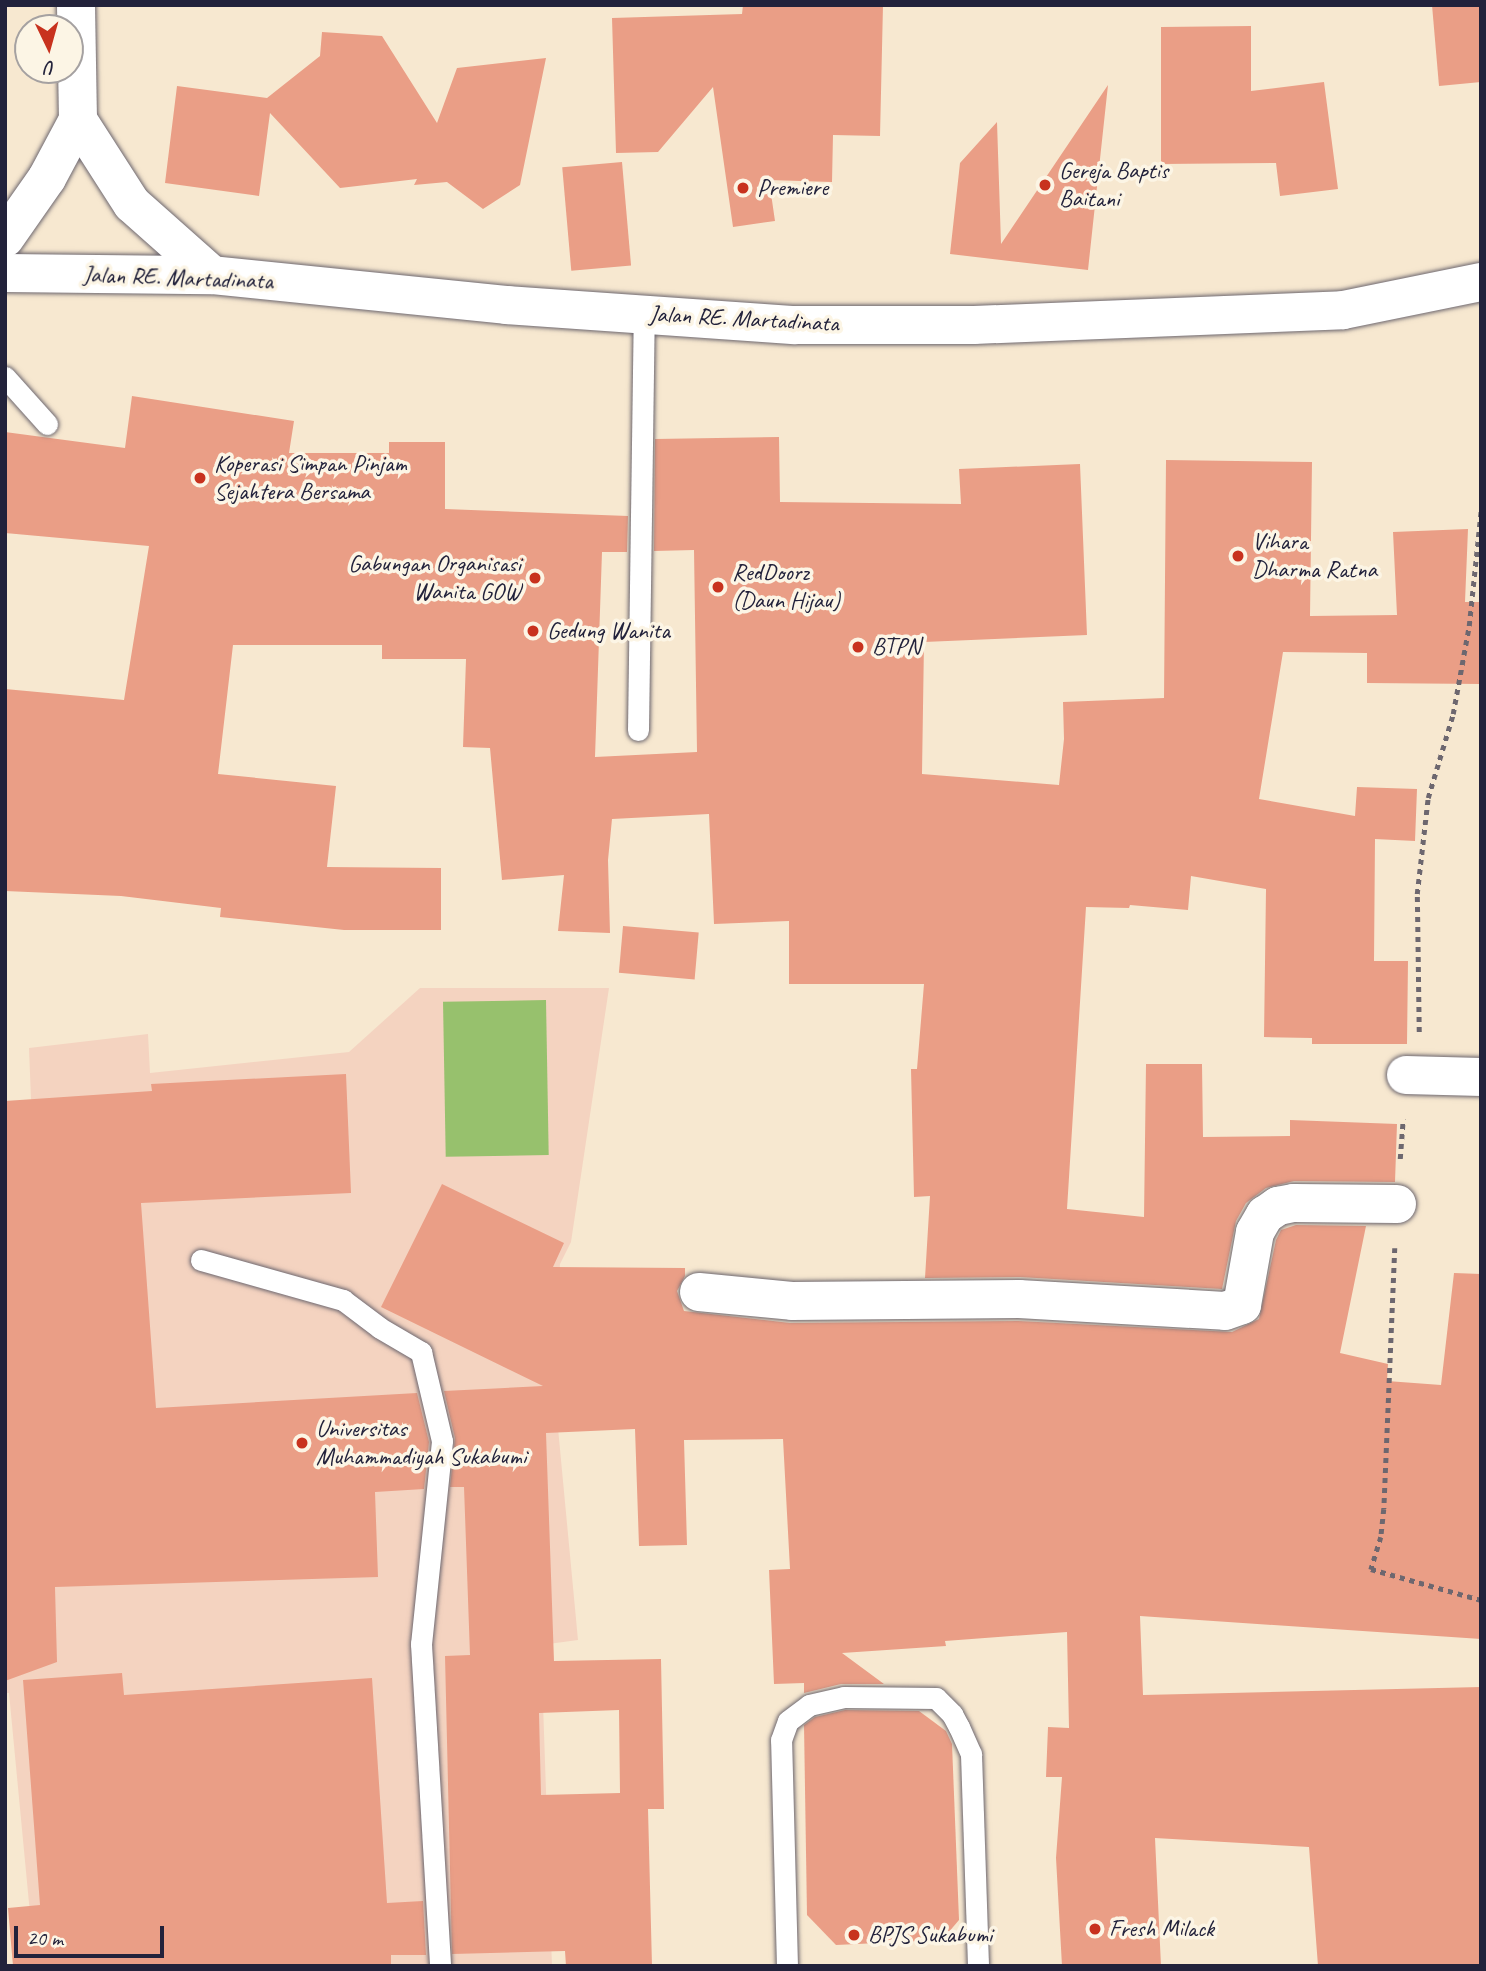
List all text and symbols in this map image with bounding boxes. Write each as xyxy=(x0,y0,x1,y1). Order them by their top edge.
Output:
north arrow xyxy=(14,14,84,84)
text: U xyxy=(45,56,56,80)
place label: Gereja Baptis Baitani xyxy=(1059,157,1168,213)
place label: Premiere xyxy=(757,174,828,202)
marker: Gereja Baptis Baitani xyxy=(1037,177,1053,193)
marker: Premiere xyxy=(735,180,751,196)
street label: Jalan RE. Martadinata xyxy=(82,260,274,296)
street label: Jalan RE. Martadinata xyxy=(648,300,840,338)
place label: Koperasi Simpan Pinjam Sejahtera Bersama xyxy=(214,450,407,506)
marker: Koperasi Simpan Pinjam Sejahtera Bersama xyxy=(192,470,208,486)
place label: Vihara Dharma Ratna xyxy=(1252,528,1377,584)
marker: Vihara Dharma Ratna xyxy=(1230,548,1246,564)
place label: Gabungan Organisasi Wanita GOW xyxy=(348,550,521,606)
place label: RedDoorz (Daun Hijau) xyxy=(732,559,839,615)
marker: Gabungan Organisasi Wanita GOW xyxy=(527,570,543,586)
marker: RedDoorz (Daun Hijau) xyxy=(710,579,726,595)
place label: Gedung Wanita xyxy=(547,617,671,645)
marker: Gedung Wanita xyxy=(525,623,541,639)
place label: BTPN xyxy=(872,633,920,661)
marker: BTPN xyxy=(850,639,866,655)
place label: Universitas Muhammadiyah Sukabumi xyxy=(316,1415,525,1471)
marker: Universitas Muhammadiyah Sukabumi xyxy=(294,1435,310,1451)
scale bar xyxy=(18,1912,168,1956)
place label: Fresh Milack xyxy=(1109,1915,1214,1943)
place label: BPJS Sukabumi xyxy=(868,1921,992,1949)
marker: Fresh Milack xyxy=(1087,1921,1103,1937)
text: 20 m xyxy=(27,1925,63,1951)
marker: BPJS Sukabumi xyxy=(846,1927,862,1943)

